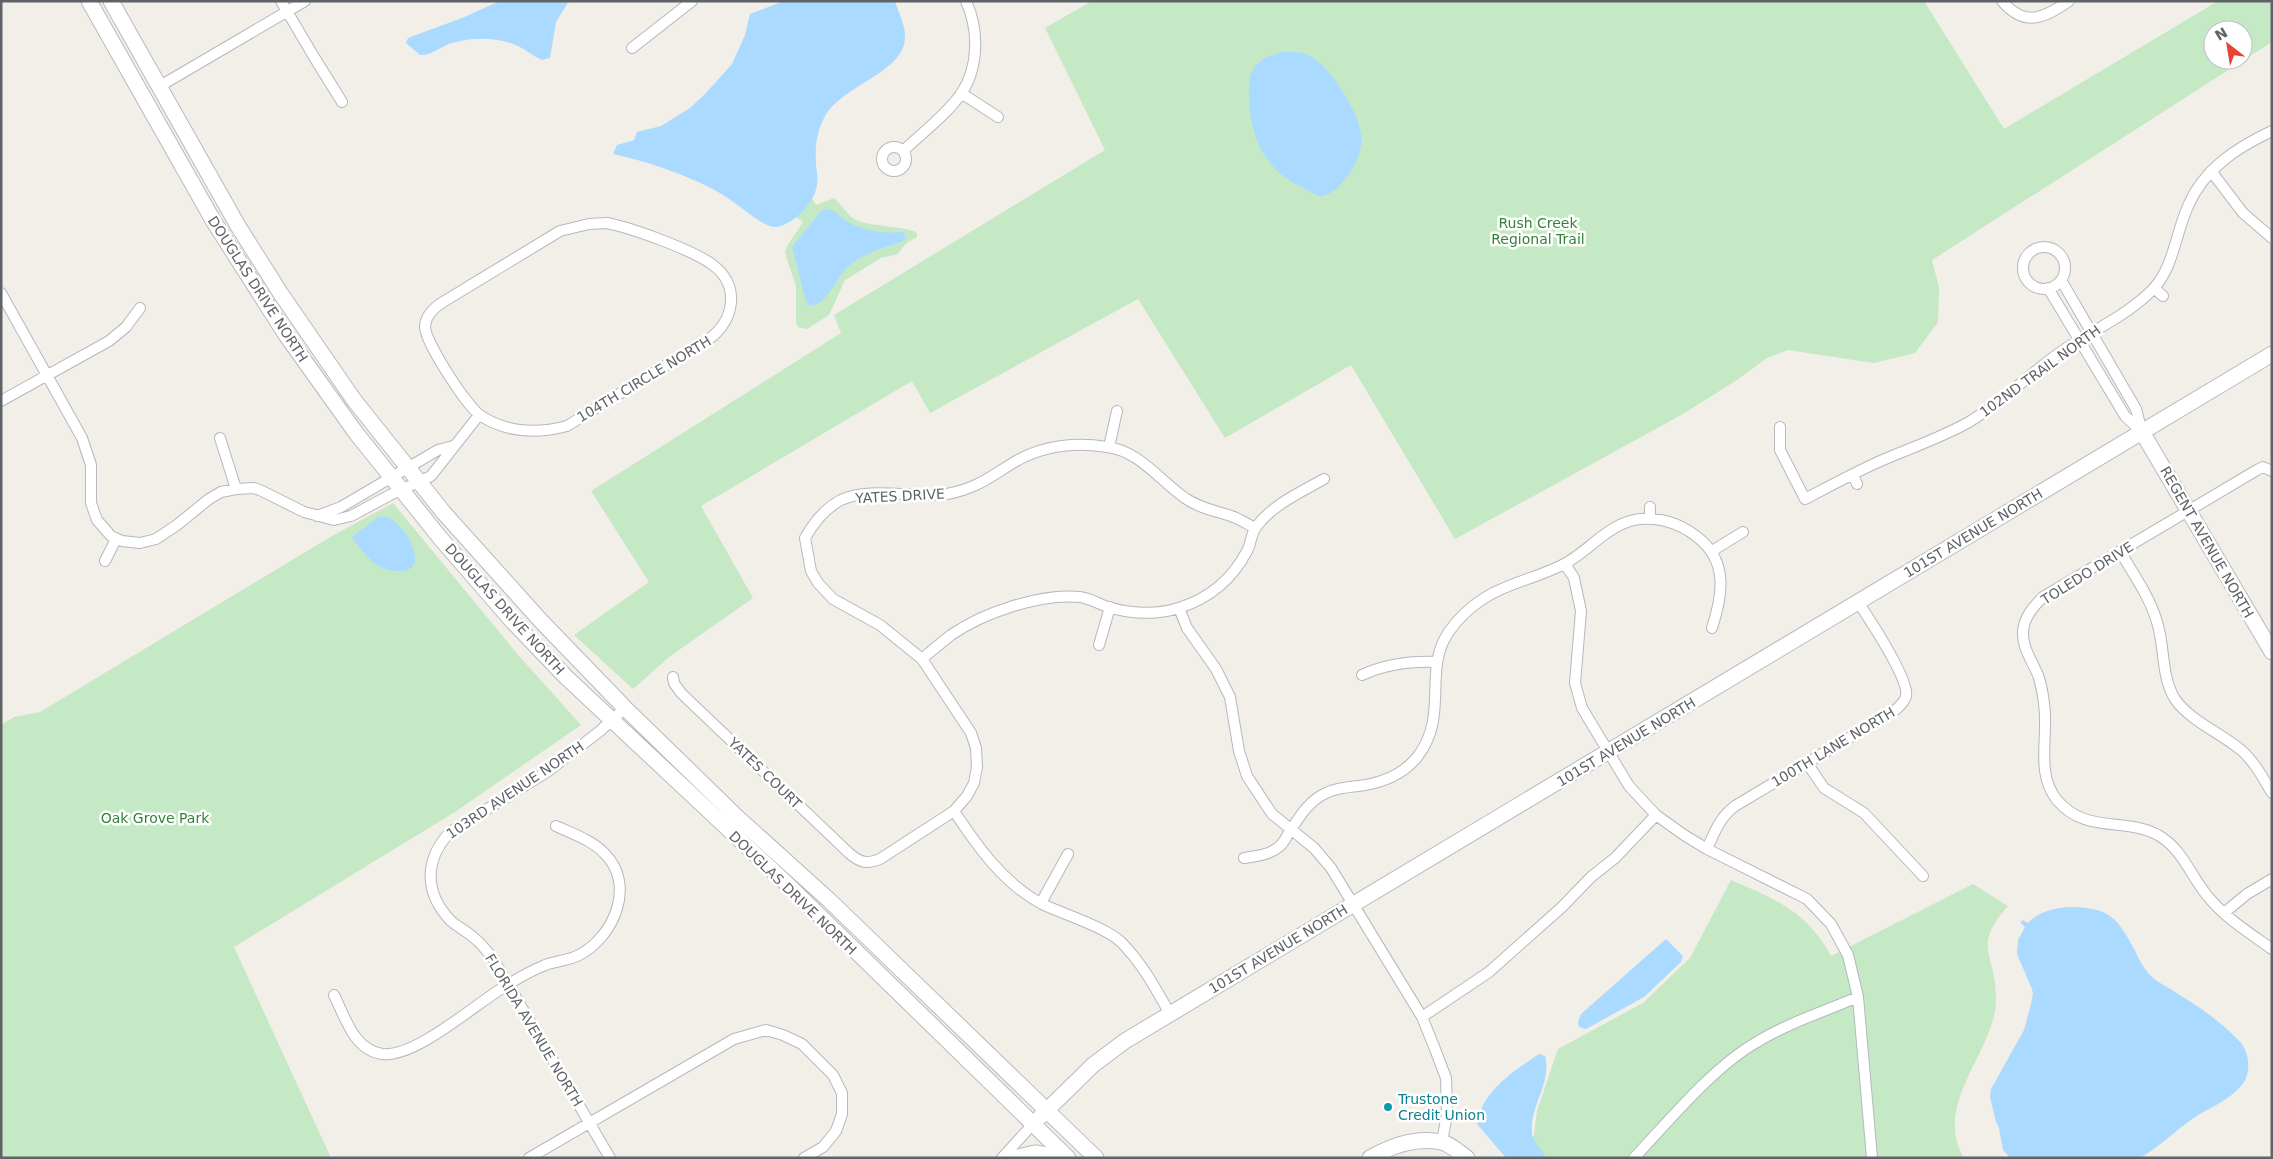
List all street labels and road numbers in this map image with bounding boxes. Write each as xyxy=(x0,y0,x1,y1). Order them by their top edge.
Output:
street label: DOUGLAS DRIVE NORTH xyxy=(205,213,311,365)
street label: 102ND TRAIL NORTH xyxy=(1976,322,2104,420)
street label: 104TH CIRCLE NORTH xyxy=(574,333,714,425)
street label: REGENT AVENUE NORTH xyxy=(2157,463,2257,621)
street label: 101ST AVENUE NORTH xyxy=(1901,485,2045,581)
street label: YATES DRIVE xyxy=(854,486,945,506)
street label: TOLEDO DRIVE xyxy=(2037,538,2136,608)
street label: DOUGLAS DRIVE NORTH xyxy=(442,540,568,678)
street label: 101ST AVENUE NORTH xyxy=(1554,694,1698,790)
street label: 100TH LANE NORTH xyxy=(1768,704,1898,790)
street label: YATES COURT xyxy=(725,734,805,812)
street label: 103RD AVENUE NORTH xyxy=(443,738,587,842)
street label: DOUGLAS DRIVE NORTH xyxy=(726,828,860,958)
street label: 101ST AVENUE NORTH xyxy=(1206,901,1350,997)
street label: FLORIDA AVENUE NORTH xyxy=(482,951,586,1109)

